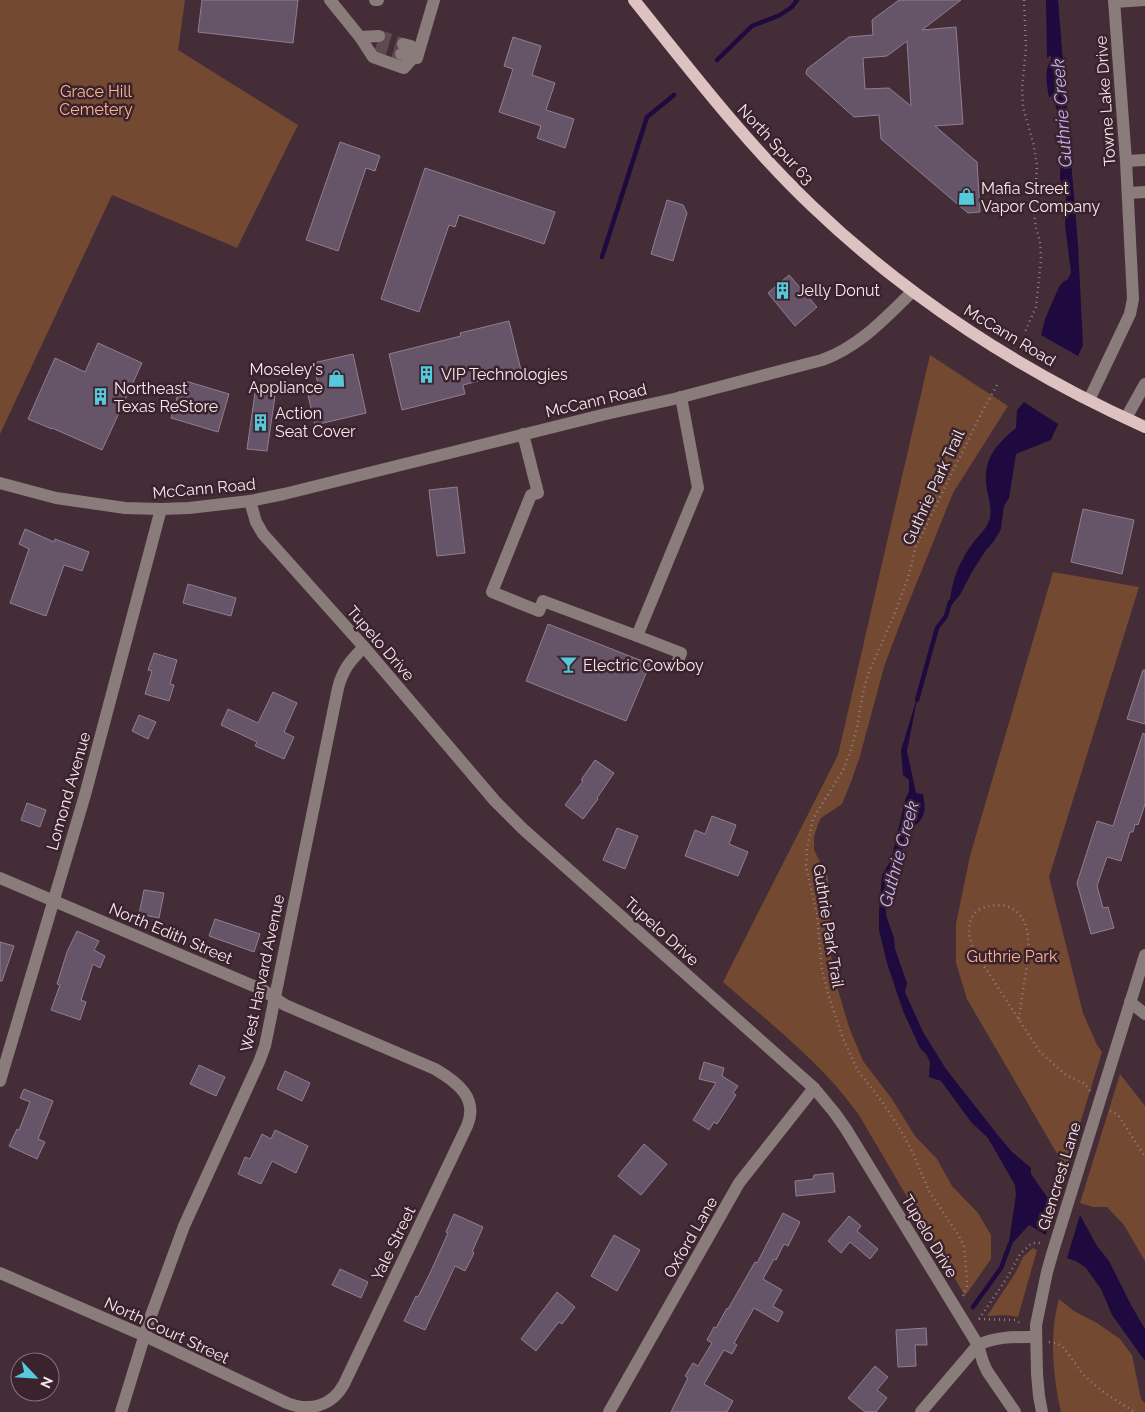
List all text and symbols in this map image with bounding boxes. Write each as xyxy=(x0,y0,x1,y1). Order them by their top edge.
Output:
street label: Towne Lake Drive xyxy=(1091,35,1120,167)
water label: Guthrie Creek xyxy=(1047,58,1076,168)
park label: Grace Hill Cemetery xyxy=(59,82,133,119)
street label: North Spur 63 xyxy=(734,100,818,188)
place label: Mafia Street Vapor Company xyxy=(981,179,1100,216)
shop icon: Mafia Street Vapor Company xyxy=(957,187,977,207)
building icon: Jelly Donut xyxy=(773,280,793,300)
place label: Jelly Donut xyxy=(797,281,880,300)
street label: McCann Road xyxy=(961,301,1059,370)
place label: Moseley's Appliance xyxy=(248,360,323,397)
building icon: VIP Technologies xyxy=(417,364,437,384)
place label: VIP Technologies xyxy=(441,365,568,384)
shop icon: Moseley's Appliance xyxy=(327,368,347,388)
place label: Northeast Texas ReStore xyxy=(114,379,218,416)
street label: McCann Road xyxy=(544,380,649,421)
building icon: Northeast Texas ReStore xyxy=(90,387,110,407)
place label: Action Seat Cover xyxy=(275,404,356,441)
building icon: Action Seat Cover xyxy=(251,412,271,432)
street label: Guthrie Park Trail xyxy=(898,426,969,548)
street label: McCann Road xyxy=(152,475,256,502)
street label: Tupelo Drive xyxy=(343,602,418,685)
bar icon: Electric Cowboy xyxy=(559,655,579,675)
place label: Electric Cowboy xyxy=(583,656,704,675)
street label: Lomond Avenue xyxy=(43,730,94,852)
water label: Guthrie Creek xyxy=(874,798,923,909)
street label: Guthrie Park Trail xyxy=(809,863,848,990)
street label: West Harvard Avenue xyxy=(237,893,288,1054)
street label: Tupelo Drive xyxy=(621,893,703,970)
street label: North Edith Street xyxy=(106,899,236,968)
park label: Guthrie Park xyxy=(967,947,1058,966)
street label: Glencrest Lane xyxy=(1034,1120,1085,1232)
street label: Tupelo Drive xyxy=(897,1191,962,1281)
street label: Oxford Lane xyxy=(660,1193,721,1281)
street label: Yale Street xyxy=(367,1203,420,1283)
street label: North Court Street xyxy=(101,1293,233,1368)
north arrow xyxy=(10,1352,60,1402)
text: N xyxy=(37,1374,56,1391)

